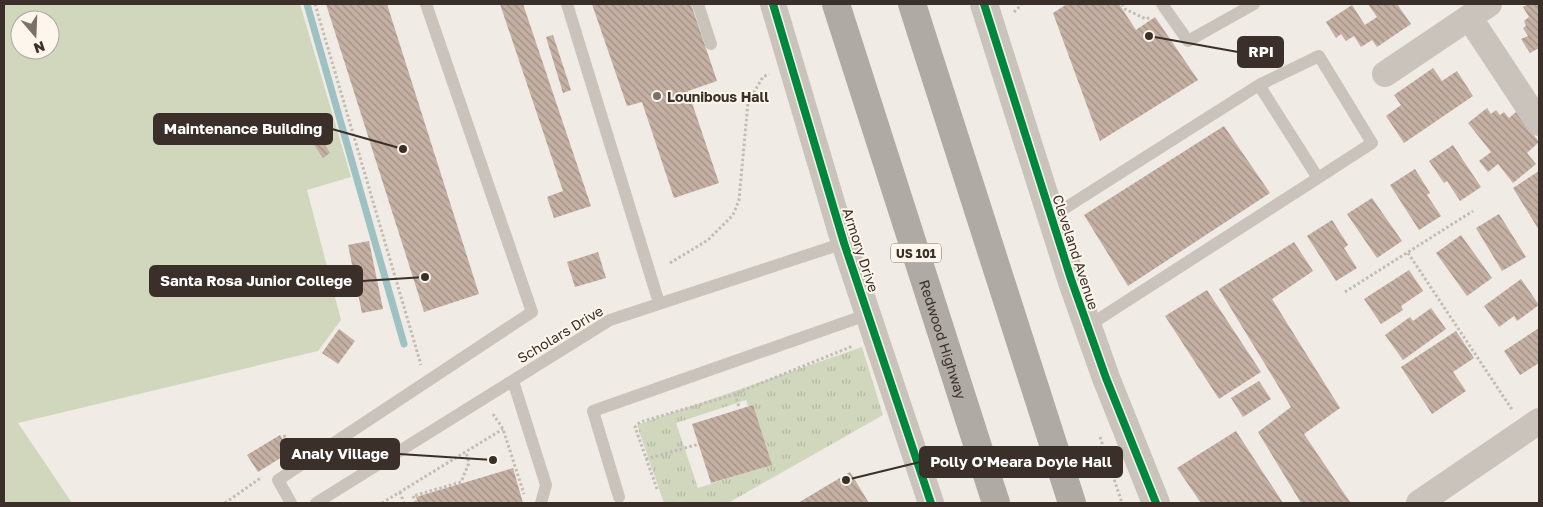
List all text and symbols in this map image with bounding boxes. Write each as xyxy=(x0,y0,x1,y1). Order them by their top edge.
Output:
north arrow xyxy=(10,10,60,60)
callout: RPI xyxy=(1238,37,1283,67)
text: N xyxy=(32,38,47,58)
text: RPI xyxy=(1248,42,1274,60)
place label: Lounibous Hall xyxy=(667,88,769,105)
marker: Lounibous Hall xyxy=(651,90,663,102)
callout: Maintenance Building xyxy=(154,114,332,144)
text: Maintenance Building xyxy=(164,119,322,137)
street label: Cleveland Avenue xyxy=(1049,192,1103,312)
street label: Armory Drive xyxy=(839,206,883,294)
road number: US 101 xyxy=(891,244,941,262)
callout: Santa Rosa Junior College xyxy=(150,266,362,296)
text: Santa Rosa Junior College xyxy=(160,271,352,289)
street label: Redwood Highway xyxy=(916,277,971,401)
street label: Scholars Drive xyxy=(514,302,606,366)
callout: Analy Village xyxy=(281,439,399,469)
text: Analy Village xyxy=(291,444,389,462)
callout: Polly O'Meara Doyle Hall xyxy=(920,447,1122,477)
text: Polly O'Meara Doyle Hall xyxy=(930,452,1112,470)

